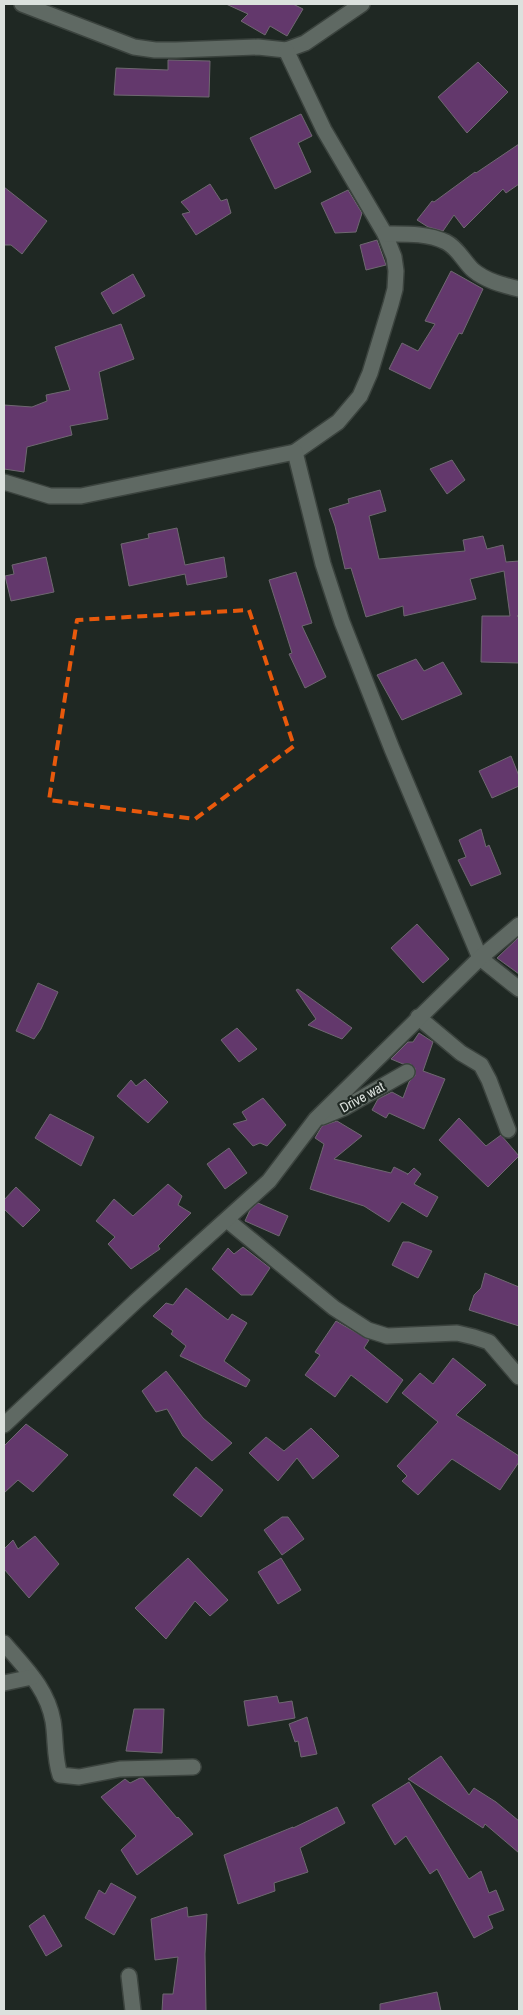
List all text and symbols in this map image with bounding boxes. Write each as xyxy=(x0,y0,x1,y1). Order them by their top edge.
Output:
street label: Drive wat xyxy=(336,1077,388,1117)

